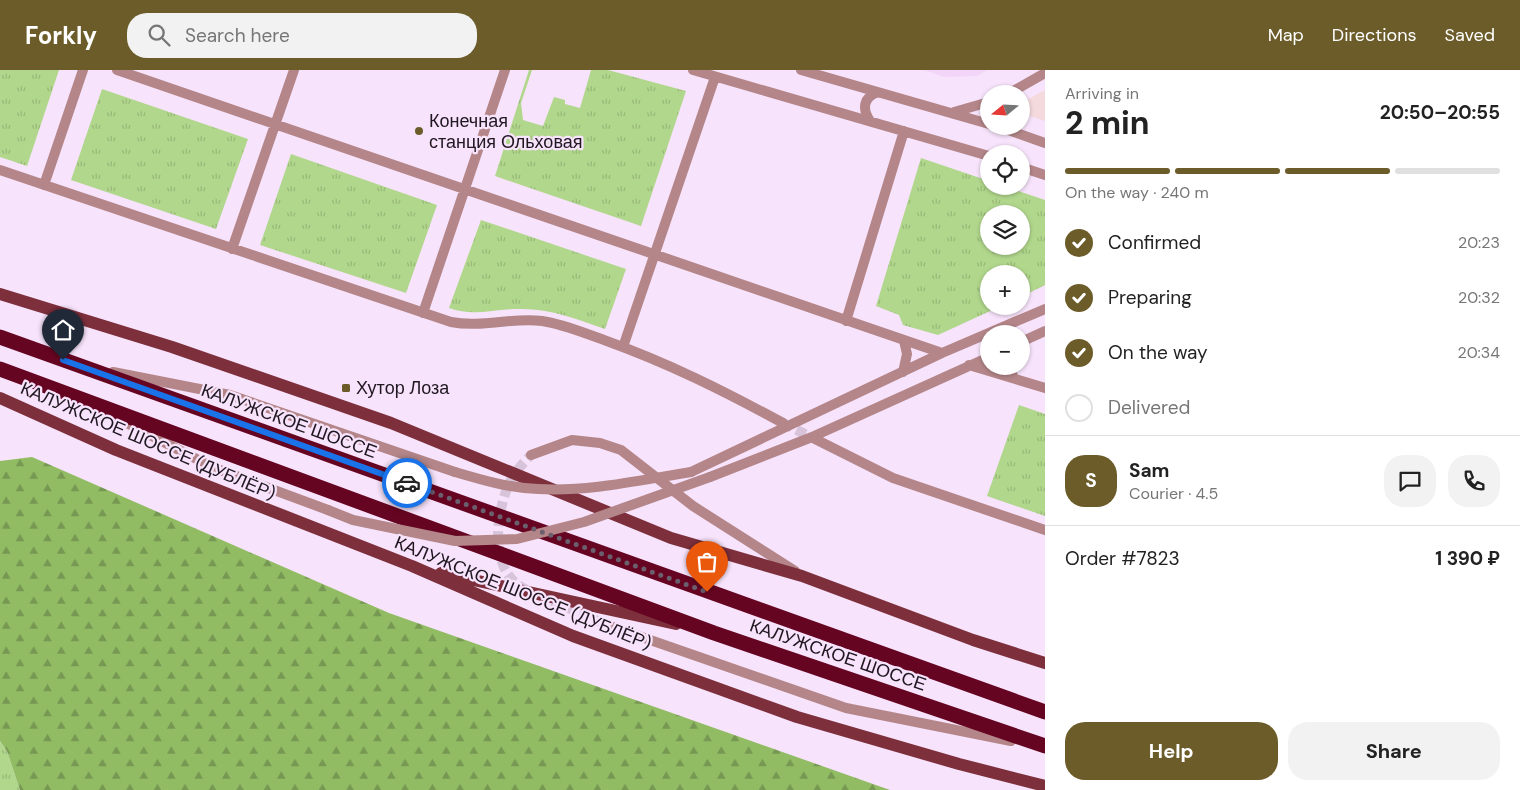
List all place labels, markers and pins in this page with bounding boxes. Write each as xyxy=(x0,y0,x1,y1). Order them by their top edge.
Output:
place label: Конечная станция Ольховая xyxy=(429,109,583,154)
marker: Конечная станция Ольховая xyxy=(413,125,425,137)
pin xyxy=(42,309,84,360)
place label: Хутор Лоза xyxy=(356,376,450,400)
marker: Хутор Лоза xyxy=(340,382,352,394)
pin xyxy=(686,541,728,592)

